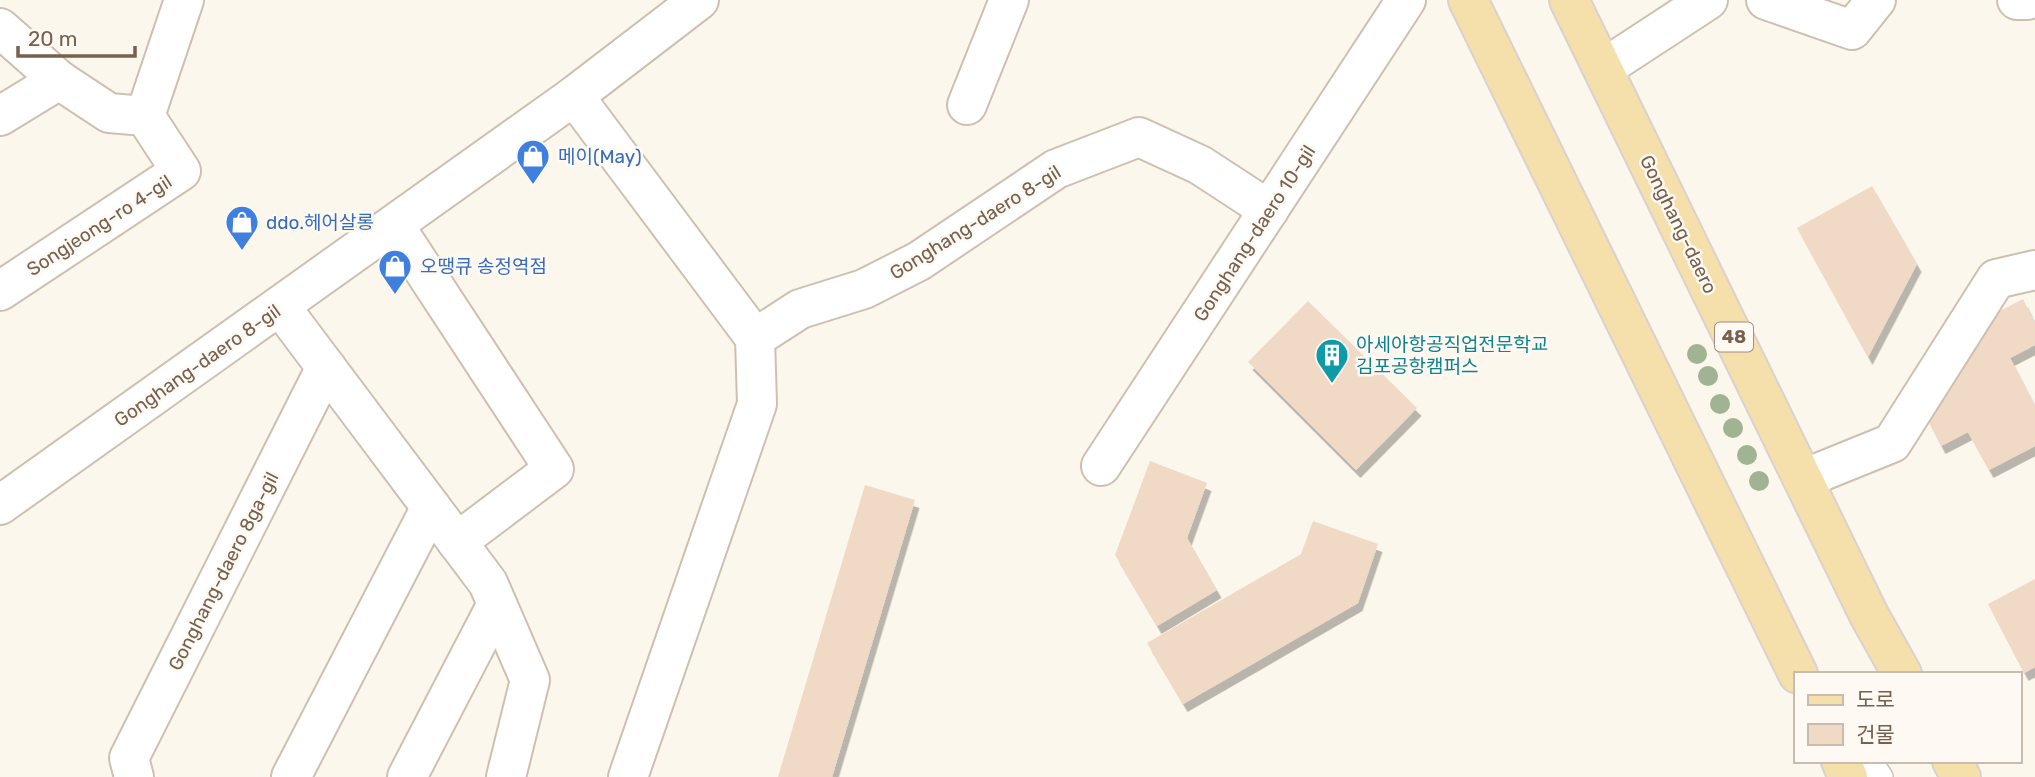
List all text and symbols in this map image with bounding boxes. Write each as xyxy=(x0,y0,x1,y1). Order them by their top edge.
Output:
scale bar xyxy=(18,14,135,58)
text: 20 m xyxy=(28,26,77,51)
shop icon: 메이(May) xyxy=(514,137,552,186)
street label: Gonghang-daero 10-gil xyxy=(1189,141,1320,326)
place label: 메이(May) xyxy=(558,145,642,168)
street label: Gonghang-daero xyxy=(1635,151,1722,297)
street label: Gonghang-daero 8-gil xyxy=(885,160,1065,285)
street label: Songjeong-ro 4-gil xyxy=(22,170,176,281)
shop icon: ddo.헤어살롱 xyxy=(223,203,261,252)
place label: ddo.헤어살롱 xyxy=(266,211,374,234)
shop icon: 오땡큐 송정역점 xyxy=(376,247,414,296)
place label: 오땡큐 송정역점 xyxy=(420,255,547,278)
street label: Gonghang-daero 8-gil xyxy=(110,299,285,432)
road number: 48 xyxy=(1715,323,1753,352)
place label: 아세아항공직업전문학교 김포공항캠퍼스 xyxy=(1356,333,1548,378)
building icon: 아세아항공직업전문학교 김포공항캠퍼스 xyxy=(1313,336,1351,385)
street label: Gonghang-daero 8ga-gil xyxy=(163,468,284,674)
legend xyxy=(1794,672,2021,763)
text: 도로 xyxy=(1856,687,1895,712)
text: 건물 xyxy=(1856,722,1895,747)

